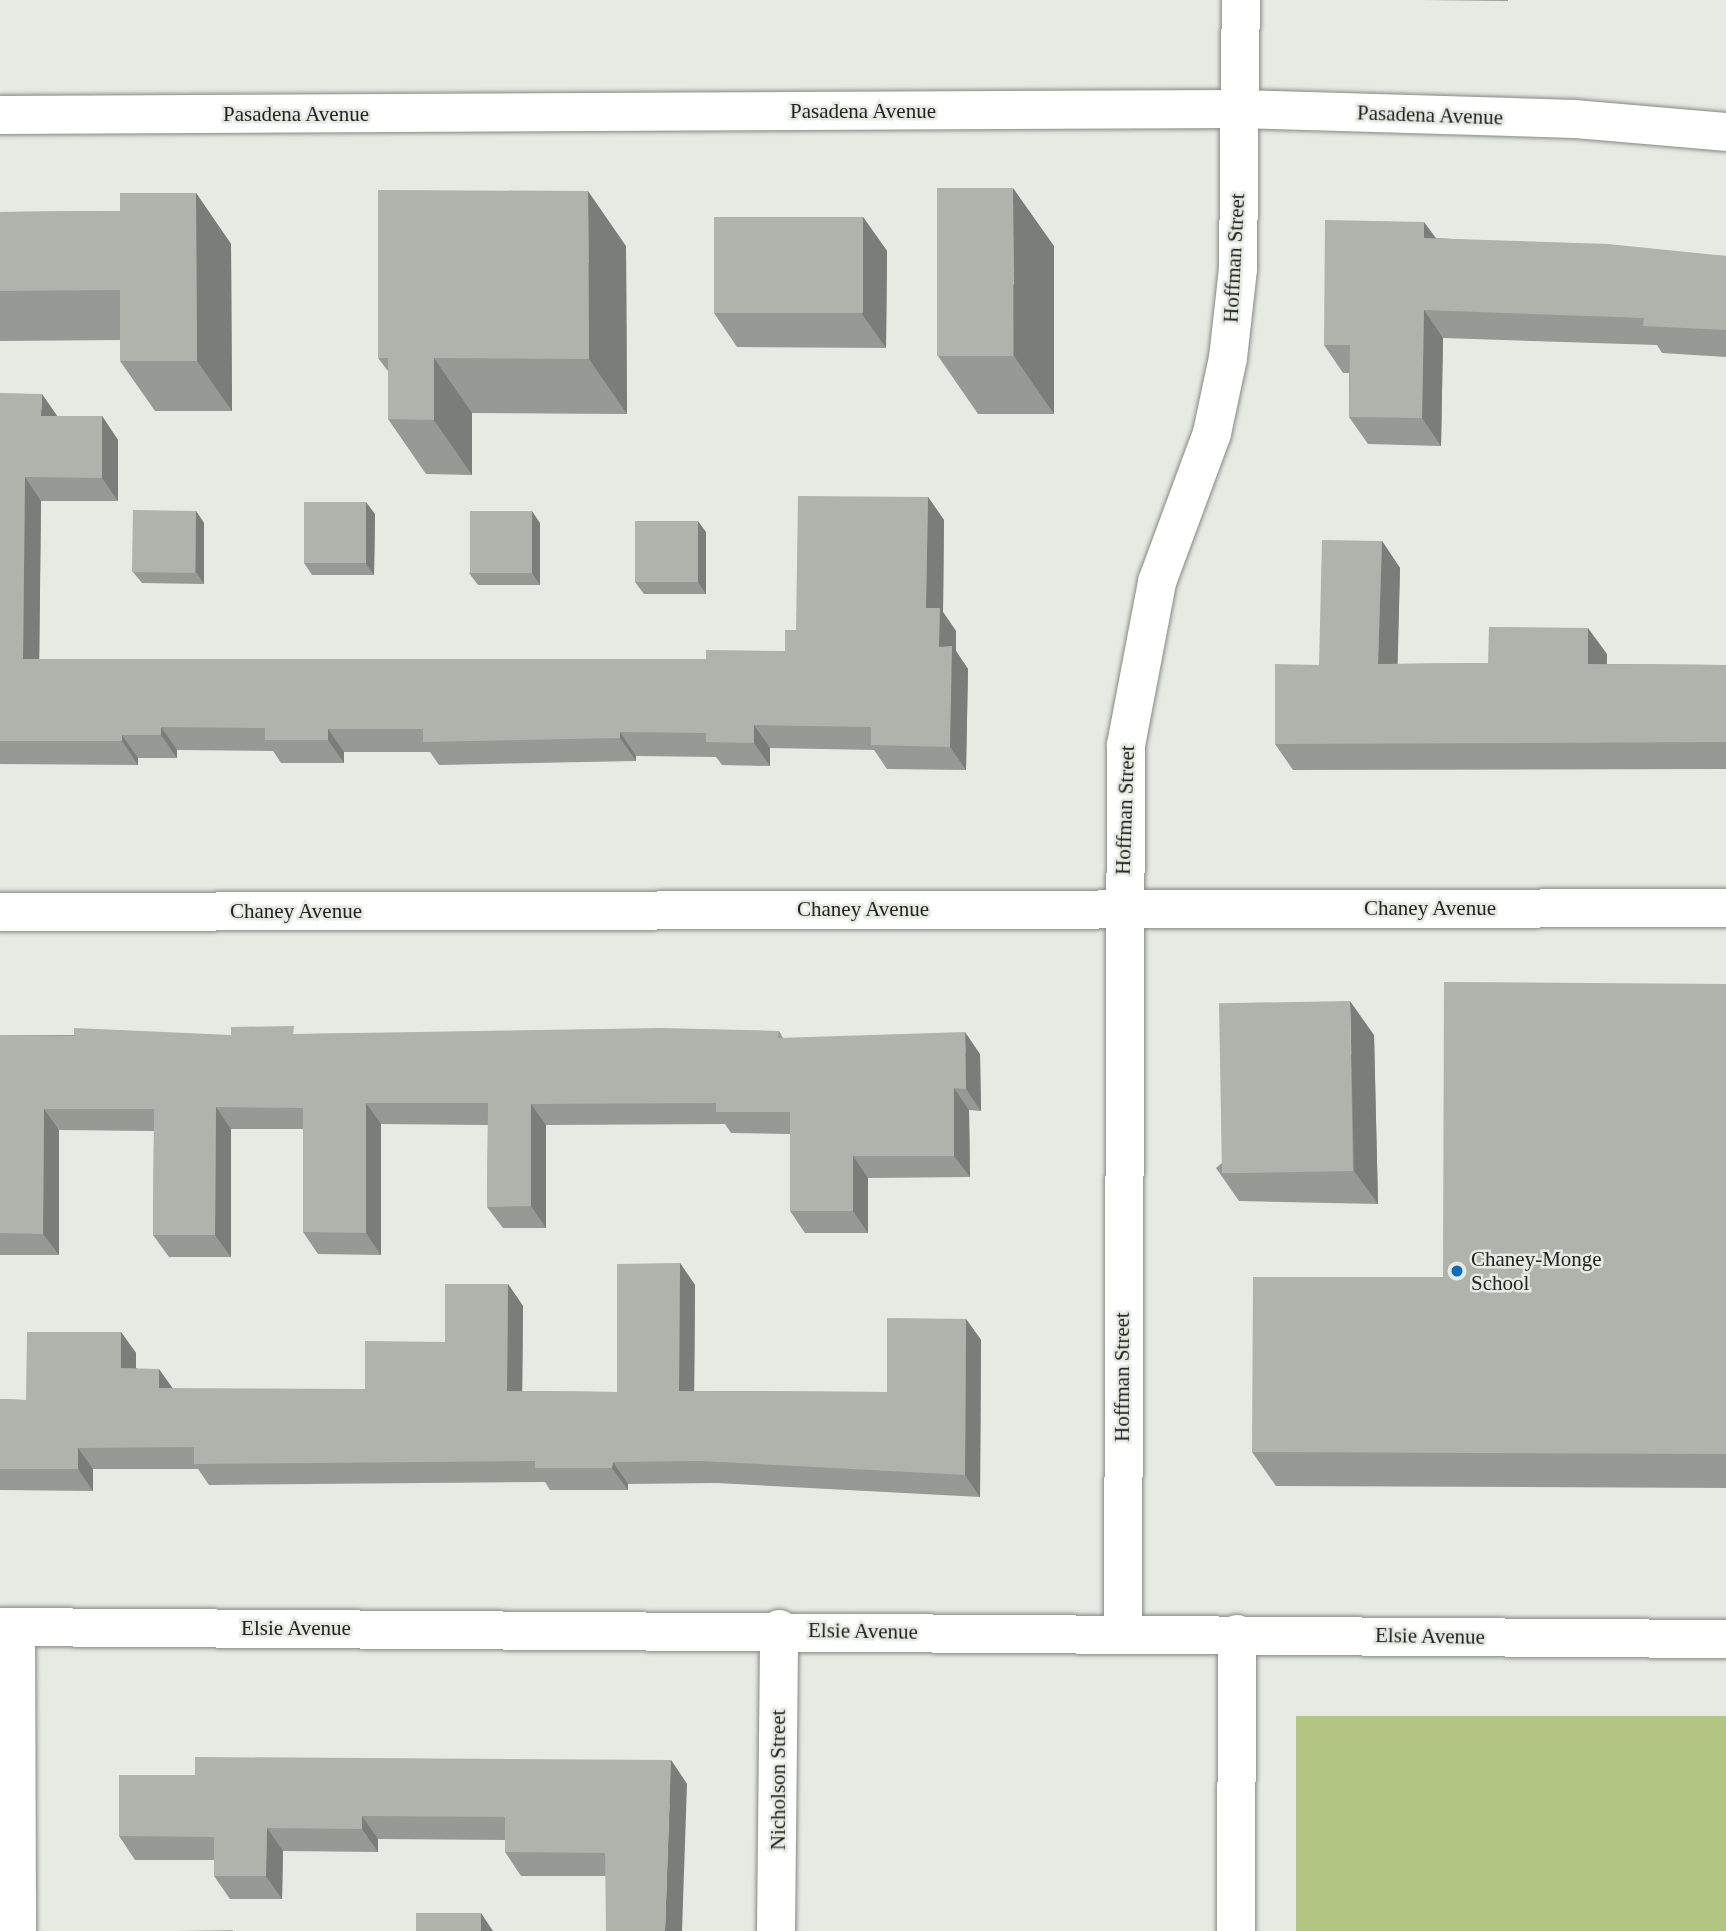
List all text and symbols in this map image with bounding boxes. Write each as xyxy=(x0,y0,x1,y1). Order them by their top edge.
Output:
street label: Pasadena Avenue xyxy=(789,98,937,124)
street label: Pasadena Avenue xyxy=(1356,100,1504,130)
street label: Pasadena Avenue xyxy=(222,101,370,127)
street label: Hoffman Street xyxy=(1218,193,1250,323)
street label: Hoffman Street xyxy=(1110,745,1140,875)
street label: Chaney Avenue xyxy=(1363,895,1497,921)
street label: Chaney Avenue xyxy=(796,896,930,922)
street label: Chaney Avenue xyxy=(229,898,363,924)
place label: Chaney-Monge School xyxy=(1471,1246,1602,1296)
marker: Chaney-Monge School xyxy=(1449,1263,1465,1279)
street label: Hoffman Street xyxy=(1109,1312,1135,1442)
street label: Elsie Avenue xyxy=(241,1615,351,1641)
street label: Elsie Avenue xyxy=(807,1617,919,1645)
street label: Elsie Avenue xyxy=(1374,1622,1486,1650)
street label: Nicholson Street xyxy=(765,1710,791,1850)

